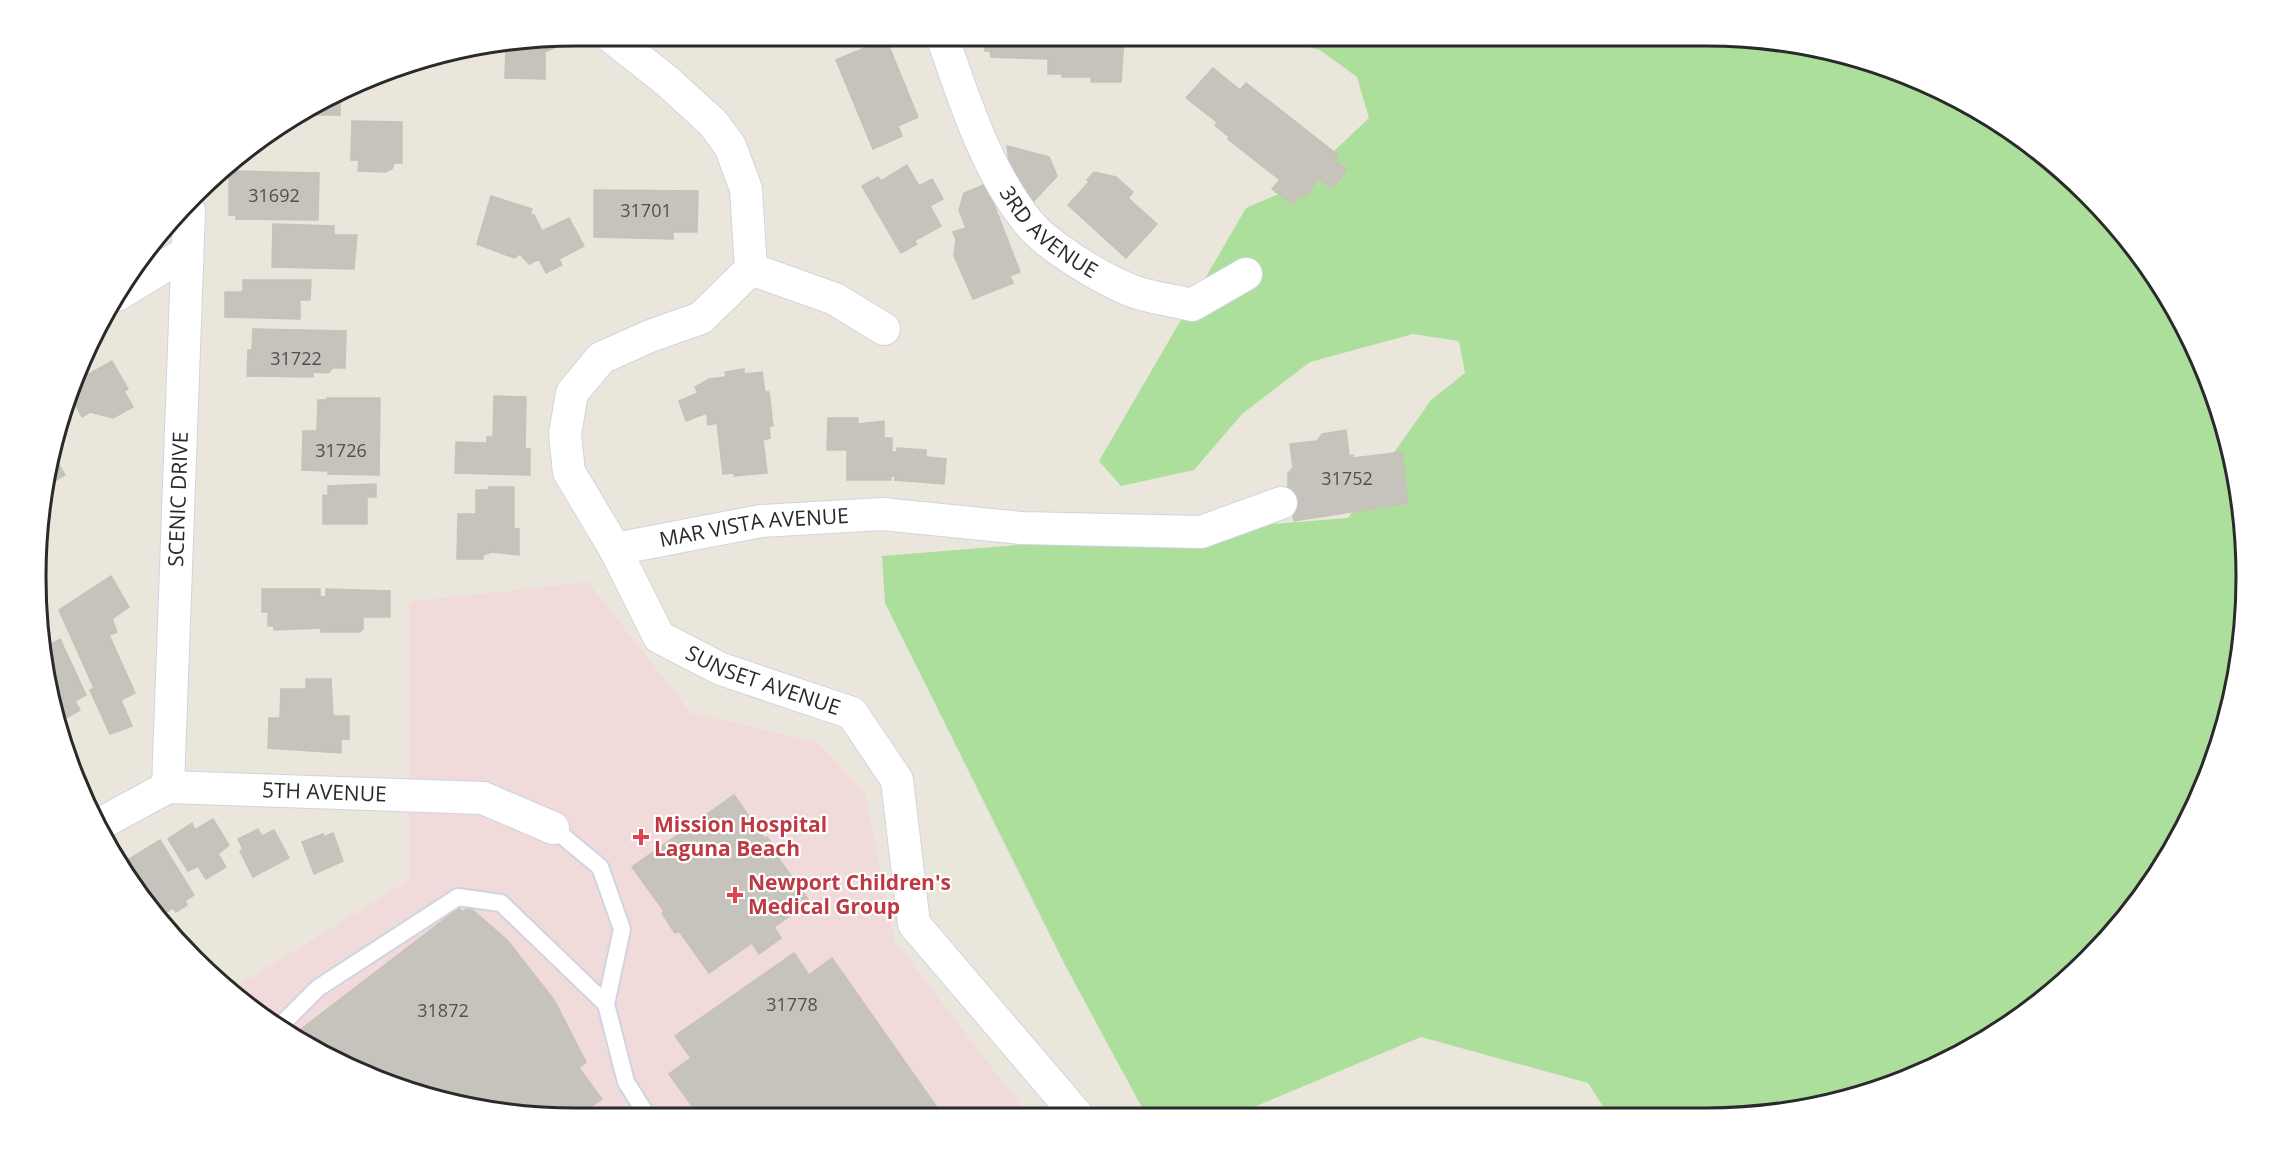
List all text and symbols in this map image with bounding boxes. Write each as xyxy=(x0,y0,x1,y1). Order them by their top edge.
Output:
street label: 3RD AVENUE xyxy=(994,180,1103,284)
house number: 31692 xyxy=(248,183,300,207)
house number: 31701 xyxy=(620,198,672,222)
house number: 31722 xyxy=(270,346,322,370)
street label: SCENIC DRIVE xyxy=(161,431,194,567)
house number: 31726 xyxy=(315,438,367,462)
house number: 31752 xyxy=(1321,466,1373,490)
street label: MAR VISTA AVENUE xyxy=(657,501,850,553)
street label: SUNSET AVENUE xyxy=(681,638,844,721)
street label: 5TH AVENUE xyxy=(261,775,387,808)
place label: Mission Hospital Laguna Beach xyxy=(654,810,827,862)
marker: Mission Hospital Laguna Beach xyxy=(632,828,650,846)
place label: Newport Children's Medical Group xyxy=(748,868,951,920)
marker: Newport Children's Medical Group xyxy=(726,886,744,904)
house number: 31778 xyxy=(766,992,818,1016)
house number: 31872 xyxy=(417,998,469,1022)

